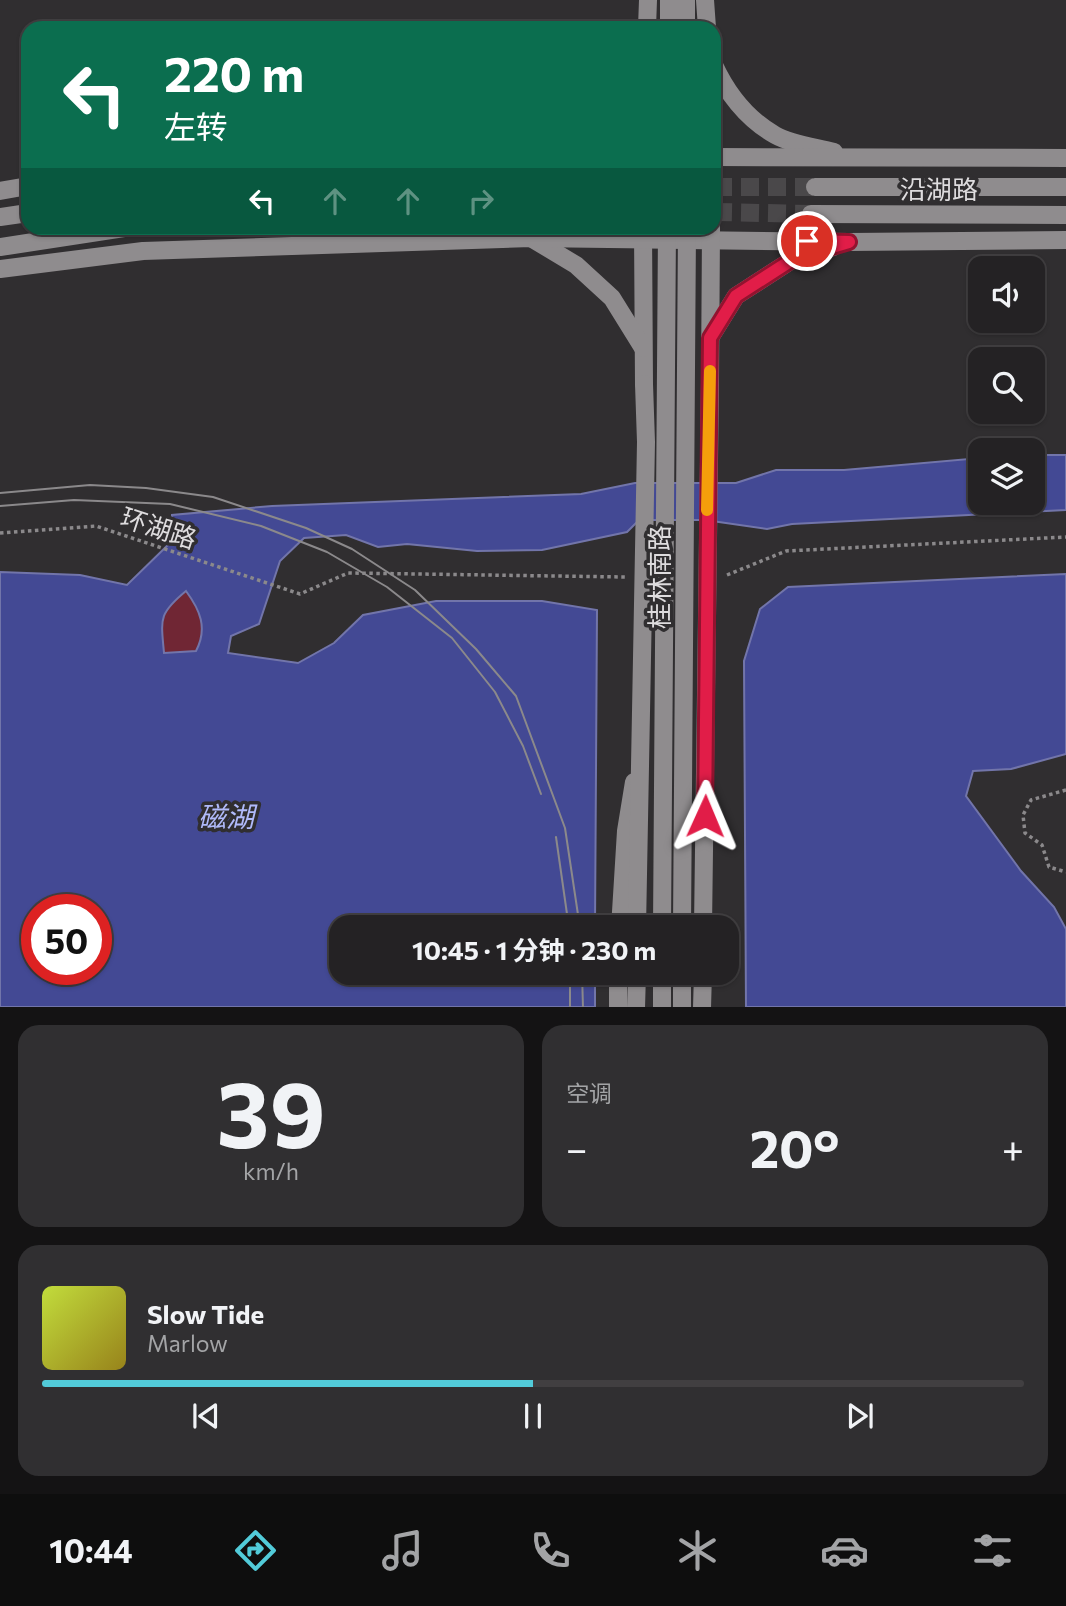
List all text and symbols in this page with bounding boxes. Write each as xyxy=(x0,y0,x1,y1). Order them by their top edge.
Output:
text: 220 m xyxy=(164,42,304,102)
icon: left xyxy=(49,49,140,140)
text: 左转 xyxy=(164,106,228,146)
street label: 沿湖路 xyxy=(900,173,978,204)
icon: left xyxy=(243,182,281,220)
icon: ahead xyxy=(316,182,354,220)
icon: ahead xyxy=(389,182,427,220)
icon: right xyxy=(462,182,500,220)
pin xyxy=(777,211,837,271)
icon: arrive xyxy=(788,222,826,260)
map controls xyxy=(968,256,1045,515)
button: sound xyxy=(968,256,1045,333)
button: search xyxy=(968,347,1045,424)
button: layers xyxy=(968,438,1045,515)
street label: 环湖路 xyxy=(117,500,201,554)
street label: 桂林南路 xyxy=(643,525,674,629)
position arrow xyxy=(668,779,742,853)
water label: 磁湖 xyxy=(198,799,258,833)
speed limit sign: 50 xyxy=(21,894,112,985)
text: 10:45 · 1 分钟 · 230 m xyxy=(412,934,656,965)
text: 39 xyxy=(216,1055,326,1167)
text: 空调 xyxy=(566,1079,612,1107)
text: 20° xyxy=(750,1115,840,1179)
text: − xyxy=(566,1124,588,1171)
text: + xyxy=(1002,1124,1024,1171)
text: km/h xyxy=(243,1157,299,1185)
text: Slow Tide xyxy=(147,1298,264,1329)
text: Marlow xyxy=(147,1329,228,1357)
icon: previous xyxy=(187,1397,225,1435)
icon: pause xyxy=(514,1397,552,1435)
icon: next xyxy=(841,1397,879,1435)
icon: directions xyxy=(231,1526,280,1575)
icon: music xyxy=(378,1526,427,1575)
icon: phone xyxy=(526,1526,575,1575)
icon: climate xyxy=(673,1526,722,1575)
icon: car xyxy=(820,1526,869,1575)
icon: filters xyxy=(968,1526,1017,1575)
text: 10:44 xyxy=(49,1530,133,1570)

